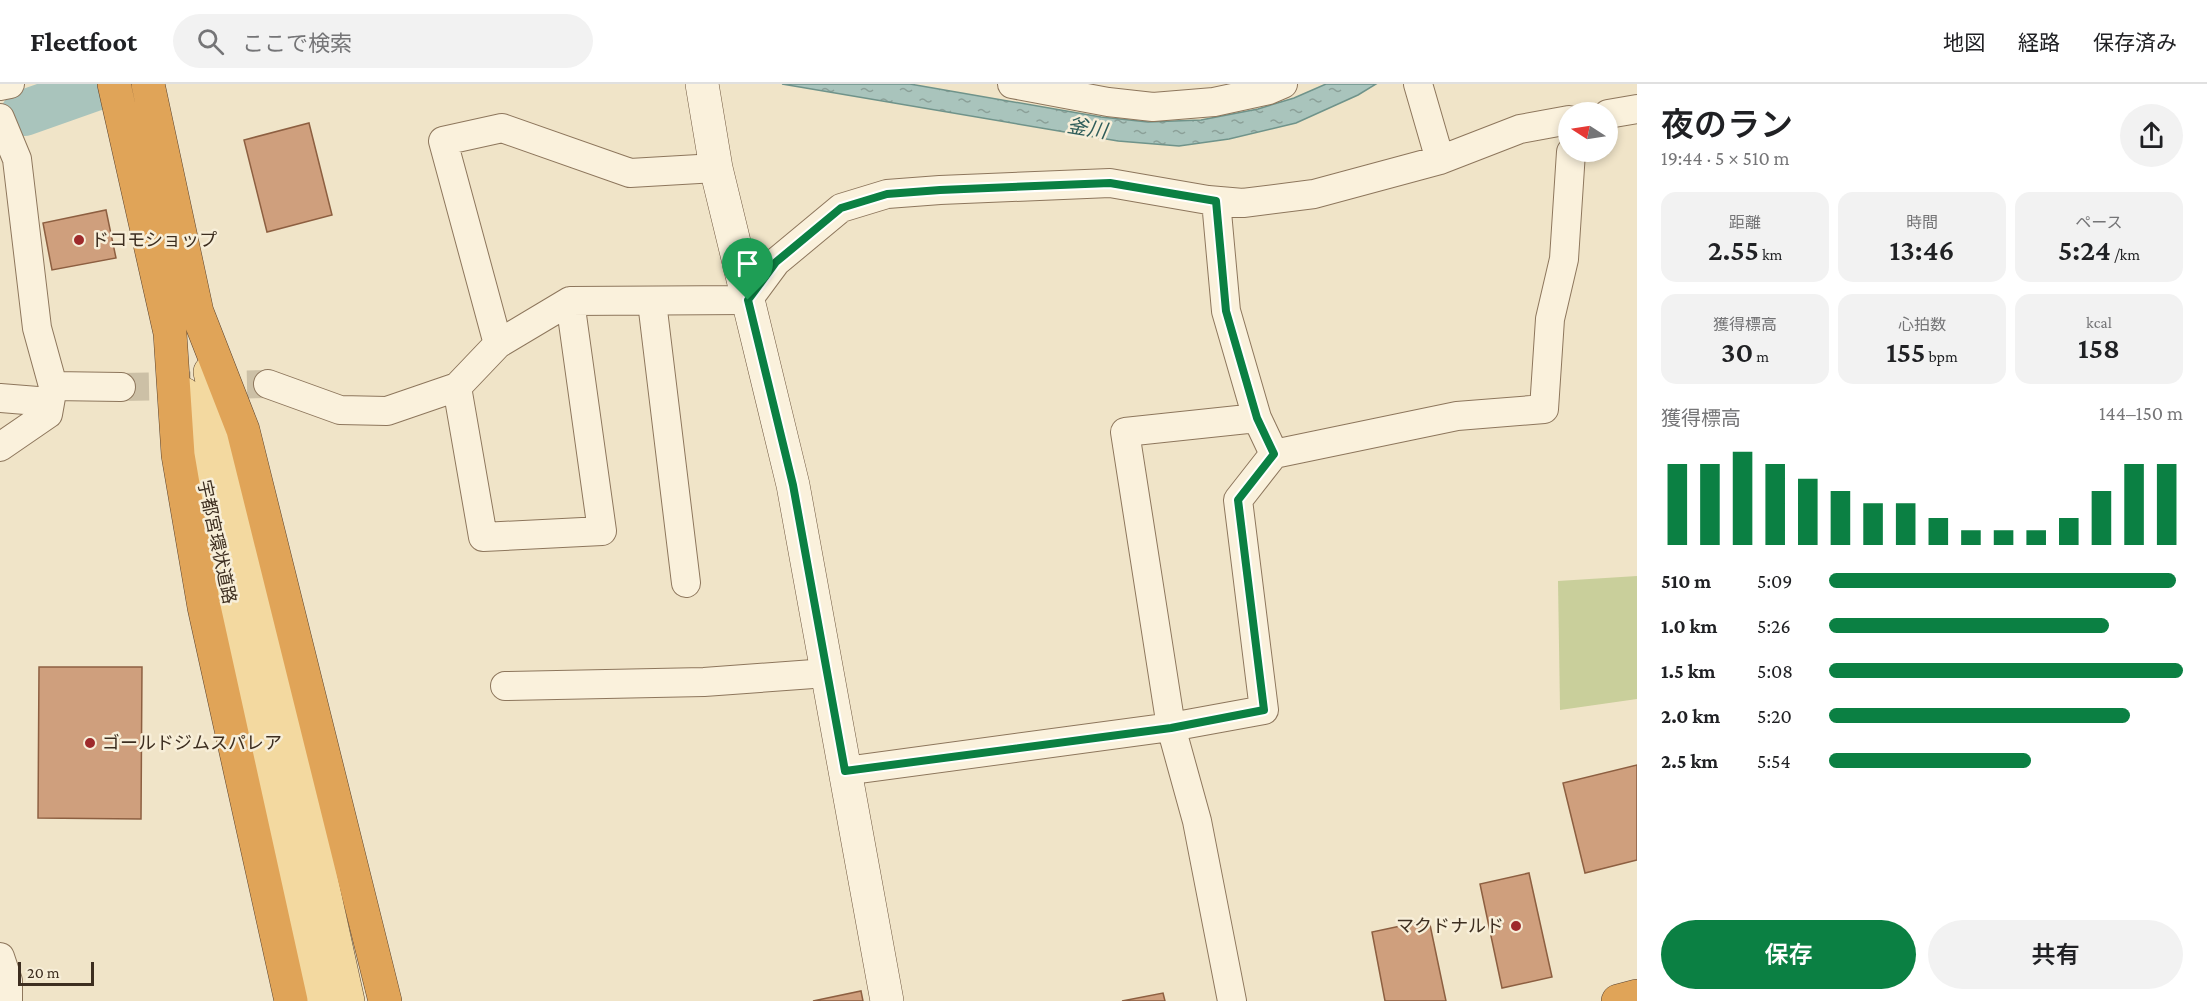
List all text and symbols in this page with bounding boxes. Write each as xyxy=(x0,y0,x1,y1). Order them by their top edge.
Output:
search box xyxy=(173,14,593,68)
icon: search xyxy=(194,25,227,58)
text: Fleetfoot xyxy=(30,26,137,57)
text: ここで検索 xyxy=(242,31,352,56)
text: 地図 xyxy=(1943,31,1985,55)
text: 経路 xyxy=(2018,31,2060,55)
text: 保存済み xyxy=(2093,31,2177,55)
north arrow xyxy=(1558,102,1618,162)
map controls xyxy=(1558,102,1618,162)
button: share xyxy=(2120,104,2183,167)
text: 夜のラン xyxy=(1661,106,1793,143)
water label: 釜川 xyxy=(1066,114,1110,142)
text: 19:44 · 5 × 510 m xyxy=(1661,147,1790,169)
text: 距離 xyxy=(1729,214,1761,231)
text: 時間 xyxy=(1906,214,1938,231)
text: ペース xyxy=(2075,214,2123,231)
place label: ドコモショップ xyxy=(91,230,217,250)
marker: ドコモショップ xyxy=(72,233,86,247)
text: 2.55 xyxy=(1708,233,1759,266)
text: 13:46 xyxy=(1890,233,1954,266)
text: 5:24 xyxy=(2058,233,2111,266)
pin xyxy=(722,238,773,300)
text: km xyxy=(1759,246,1782,263)
text: /km xyxy=(2111,246,2140,263)
icon: arrive xyxy=(731,247,764,280)
text: kcal xyxy=(2086,314,2112,331)
text: 獲得標高 xyxy=(1713,316,1777,333)
text: 心拍数 xyxy=(1898,316,1946,333)
text: 158 xyxy=(2078,331,2120,364)
text: 30 xyxy=(1721,335,1753,368)
text: 155 xyxy=(1886,335,1925,368)
text: m xyxy=(1753,348,1769,365)
text: bpm xyxy=(1925,348,1958,365)
text: 144–150 m xyxy=(2099,402,2183,424)
text: 獲得標高 xyxy=(1661,407,1741,429)
street label: 宇都宮環状道路 xyxy=(194,478,240,606)
text: 510 m xyxy=(1661,570,1711,592)
text: 5:09 xyxy=(1757,570,1792,592)
text: 1.0 km xyxy=(1661,615,1717,637)
text: 5:26 xyxy=(1757,615,1791,637)
text: 1.5 km xyxy=(1661,660,1716,682)
text: 5:08 xyxy=(1757,660,1793,682)
text: 2.0 km xyxy=(1661,705,1720,727)
text: 5:20 xyxy=(1757,705,1792,727)
place label: ゴールドジムスパレア xyxy=(102,733,282,753)
marker: ゴールドジムスパレア xyxy=(83,736,97,750)
text: 2.5 km xyxy=(1661,750,1718,772)
text: 5:54 xyxy=(1757,750,1791,772)
place label: マクドナルド xyxy=(1396,916,1504,936)
marker: マクドナルド xyxy=(1509,919,1523,933)
button: 保存 xyxy=(1661,920,1916,989)
button: 共有 xyxy=(1928,920,2183,989)
scale bar xyxy=(18,959,94,986)
text: 20 m xyxy=(27,964,60,981)

